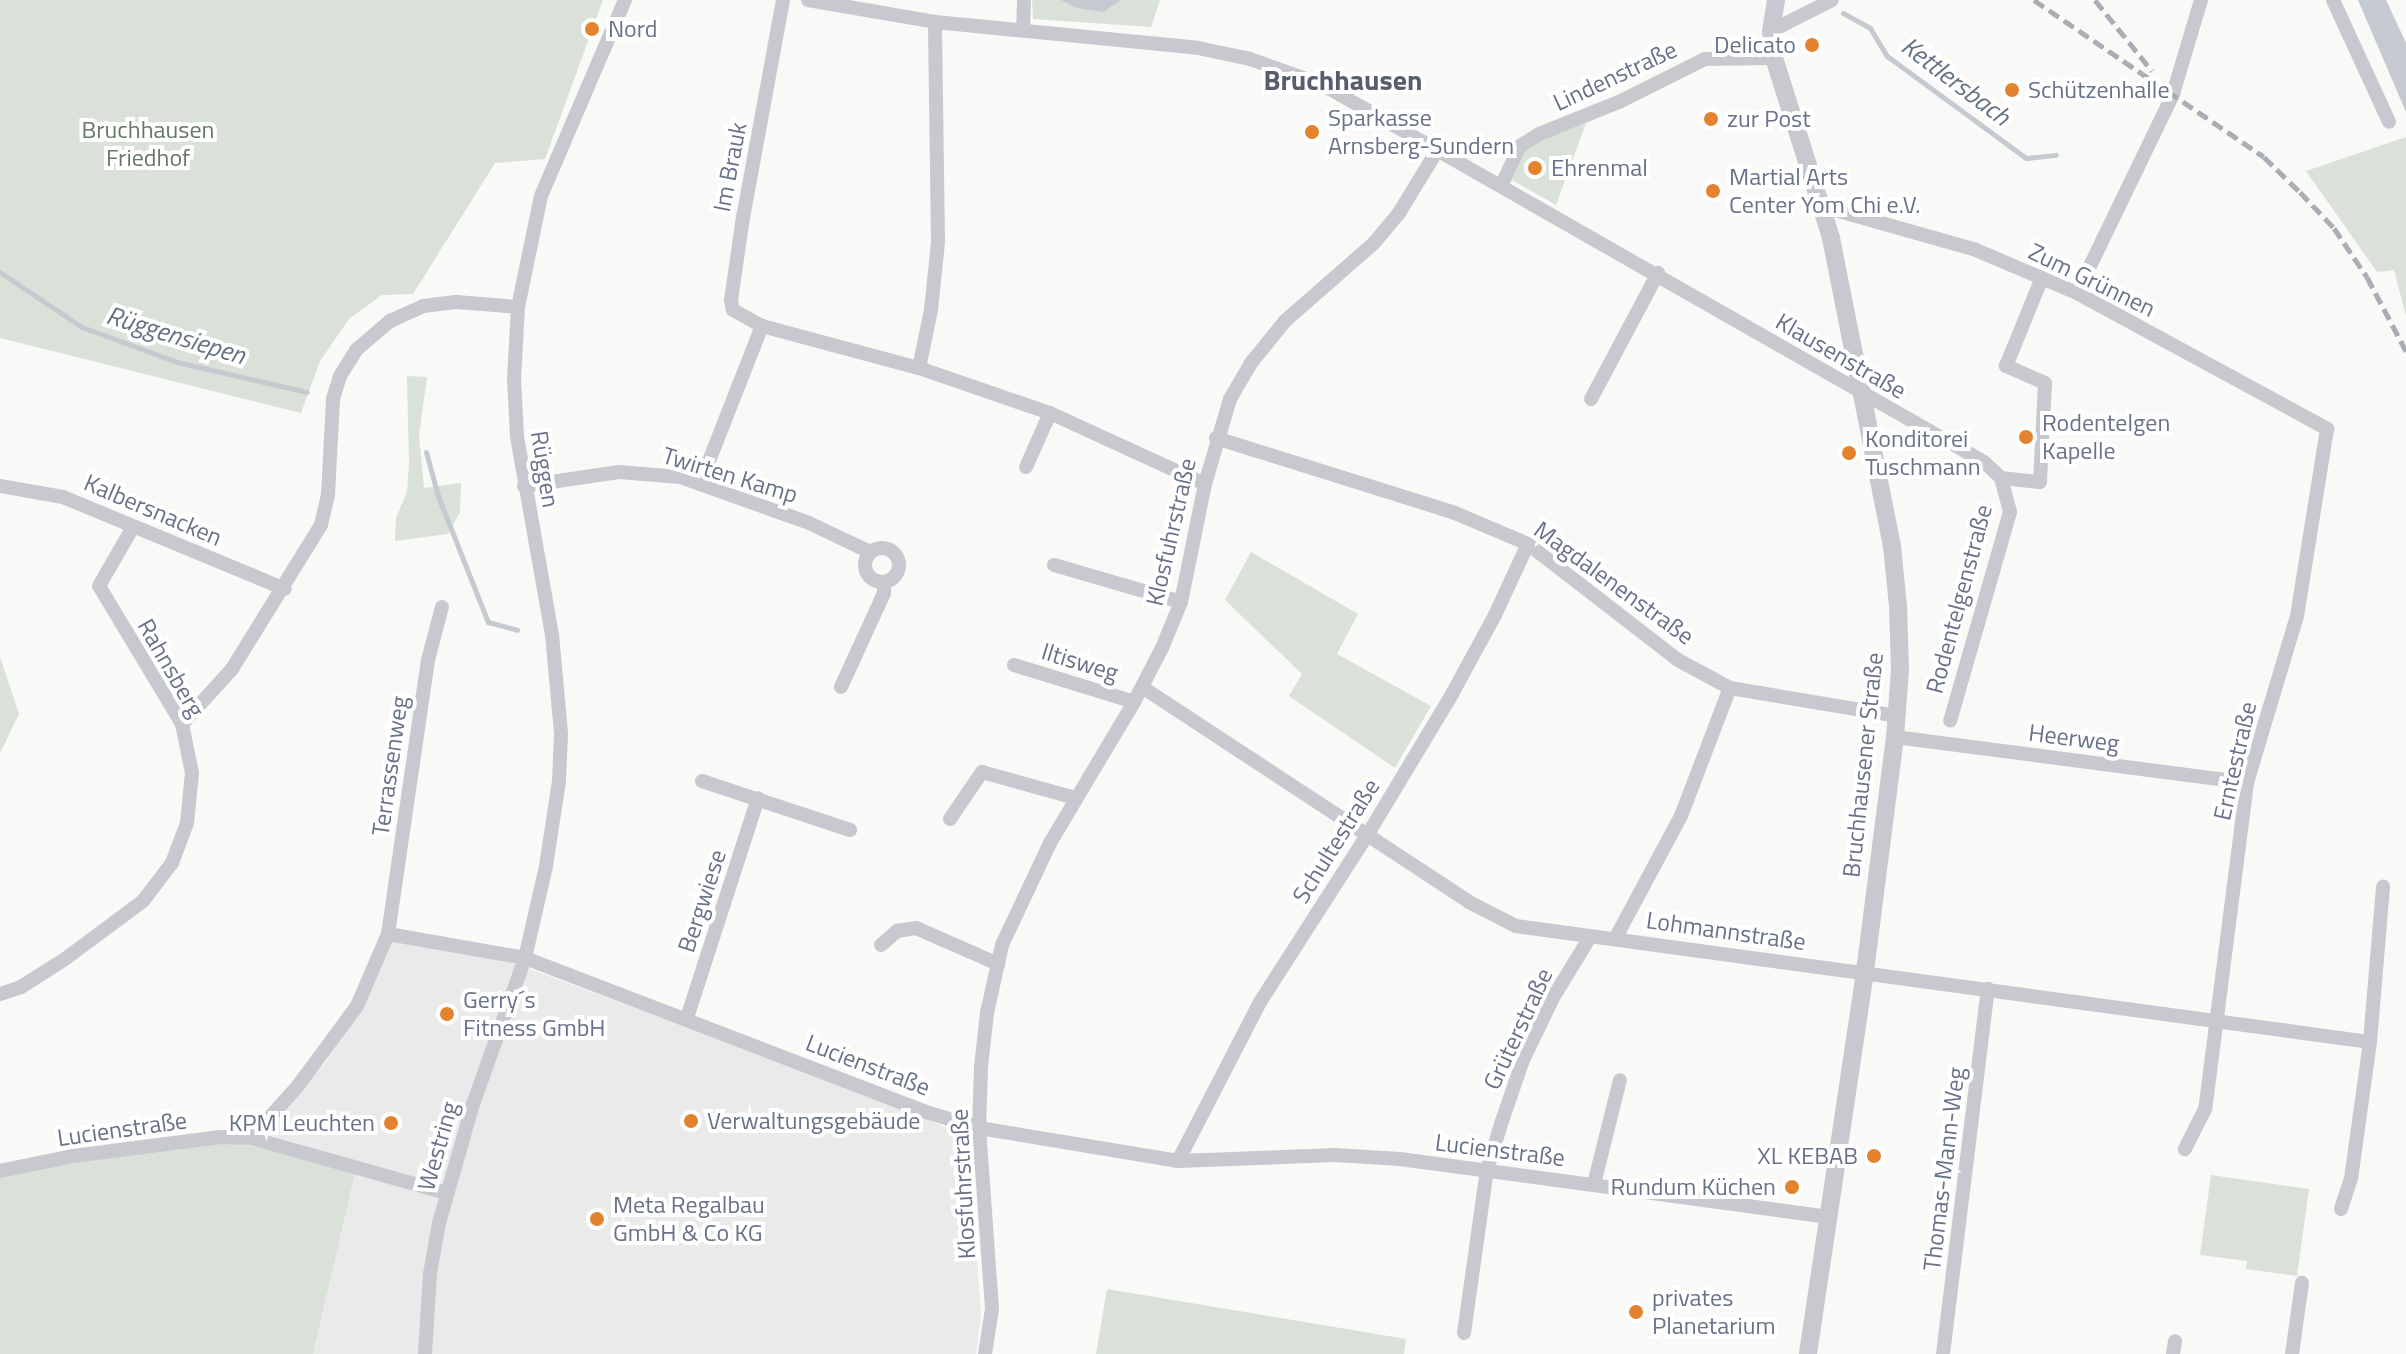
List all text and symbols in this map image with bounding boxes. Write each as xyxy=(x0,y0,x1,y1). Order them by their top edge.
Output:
place label: Nord xyxy=(608,15,657,43)
marker: Nord xyxy=(583,20,601,38)
water label: Kettlersbach xyxy=(1896,30,2016,132)
place label: Delicato xyxy=(1714,31,1796,59)
street label: Lindenstraße xyxy=(1549,35,1681,117)
marker: Delicato xyxy=(1803,36,1821,54)
district label: Bruchhausen xyxy=(1263,63,1423,97)
place label: Schützenhalle xyxy=(2028,76,2170,104)
marker: Schützenhalle xyxy=(2003,81,2021,99)
place label: Sparkasse Arnsberg-Sundern xyxy=(1328,104,1514,160)
place label: zur Post xyxy=(1727,105,1811,133)
marker: zur Post xyxy=(1702,110,1720,128)
park label: Bruchhausen Friedhof xyxy=(81,116,215,172)
street label: Im Brauk xyxy=(707,120,753,214)
marker: Sparkasse Arnsberg-Sundern xyxy=(1303,123,1321,141)
place label: Ehrenmal xyxy=(1551,154,1648,182)
marker: Ehrenmal xyxy=(1526,159,1544,177)
place label: Martial Arts Center Yom Chi e.V. xyxy=(1729,163,1921,219)
marker: Martial Arts Center Yom Chi e.V. xyxy=(1704,182,1722,200)
street label: Zum Grünnen xyxy=(2024,237,2160,323)
water label: Rüggensiepen xyxy=(103,299,249,371)
street label: Klausenstraße xyxy=(1771,307,1911,405)
place label: Rodentelgen Kapelle xyxy=(2042,409,2170,465)
place label: Konditorei Tuschmann xyxy=(1865,425,1981,481)
marker: Rodentelgen Kapelle xyxy=(2017,428,2035,446)
street label: Rüggen xyxy=(525,429,565,509)
street label: Twirten Kamp xyxy=(659,441,801,509)
marker: Konditorei Tuschmann xyxy=(1840,444,1858,462)
street label: Klosfuhrstraße xyxy=(1140,455,1202,609)
street label: Kalbersnacken xyxy=(80,468,226,552)
street label: Rodentelgenstraße xyxy=(1920,502,1998,696)
street label: Magdalenenstraße xyxy=(1528,515,1700,651)
street label: Rahnsberg xyxy=(131,614,211,722)
street label: Iltisweg xyxy=(1038,637,1122,687)
street label: Bruchhausener Straße xyxy=(1837,651,1889,879)
street label: Terrassenweg xyxy=(366,694,414,838)
street label: Erntestraße xyxy=(2207,699,2263,823)
street label: Heerweg xyxy=(2027,718,2121,758)
street label: Schultestraße xyxy=(1286,774,1386,908)
street label: Bergwiese xyxy=(672,846,732,956)
street label: Lohmannstraße xyxy=(1644,906,1808,956)
street label: Grüterstraße xyxy=(1477,964,1559,1094)
place label: Gerry´s Fitness GmbH xyxy=(463,986,605,1042)
marker: Gerry´s Fitness GmbH xyxy=(438,1005,456,1023)
street label: Lucienstraße xyxy=(802,1028,934,1102)
street label: Thomas-Mann-Weg xyxy=(1917,1066,1971,1272)
street label: Westring xyxy=(412,1098,464,1194)
street label: Lucienstraße xyxy=(55,1106,189,1152)
place label: Verwaltungsgebäude xyxy=(707,1107,920,1135)
street label: Klosfuhrstraße xyxy=(945,1108,981,1260)
place label: KPM Leuchten xyxy=(229,1109,375,1137)
marker: Verwaltungsgebäude xyxy=(682,1112,700,1130)
marker: KPM Leuchten xyxy=(382,1114,400,1132)
street label: Lucienstraße xyxy=(1433,1128,1567,1172)
place label: XL KEBAB xyxy=(1757,1142,1858,1170)
marker: XL KEBAB xyxy=(1865,1147,1883,1165)
place label: Rundum Küchen xyxy=(1610,1173,1776,1201)
marker: Rundum Küchen xyxy=(1783,1178,1801,1196)
place label: Meta Regalbau GmbH & Co KG xyxy=(613,1191,765,1247)
marker: Meta Regalbau GmbH & Co KG xyxy=(588,1210,606,1228)
place label: privates Planetarium xyxy=(1652,1284,1776,1340)
marker: privates Planetarium xyxy=(1627,1303,1645,1321)

